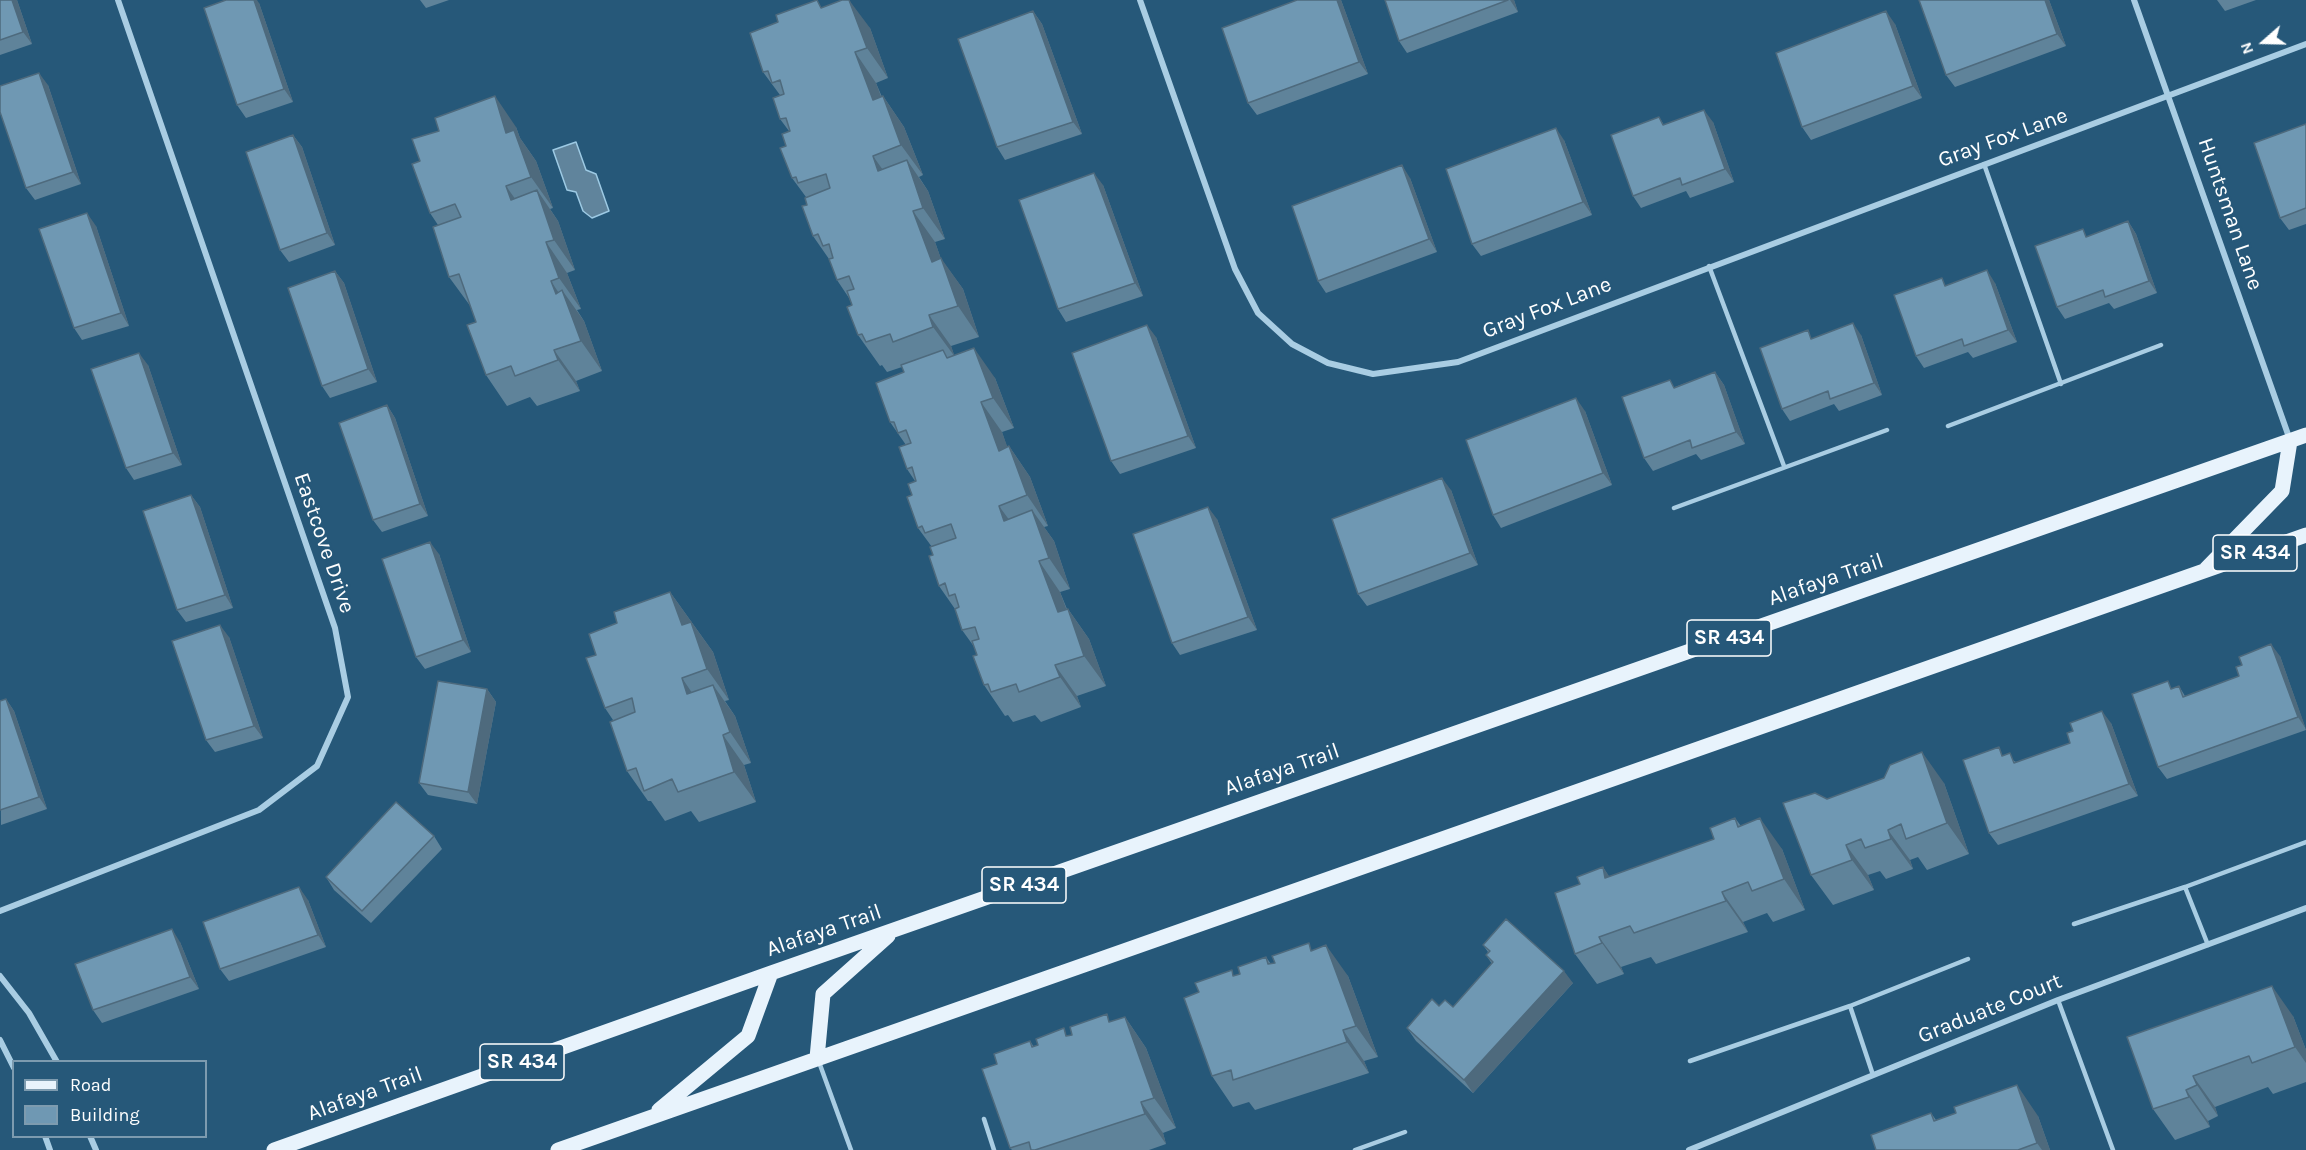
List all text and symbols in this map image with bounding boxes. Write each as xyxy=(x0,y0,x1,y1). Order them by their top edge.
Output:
north arrow xyxy=(2234,12,2294,72)
text: N xyxy=(2236,40,2258,57)
street label: Gray Fox Lane xyxy=(1935,102,2071,174)
street label: Huntsman Lane xyxy=(2192,134,2268,294)
street label: Gray Fox Lane xyxy=(1479,271,1615,345)
street label: Eastcove Drive xyxy=(288,469,360,617)
road number: SR 434 xyxy=(2213,535,2297,571)
street label: Alafaya Trail xyxy=(1765,548,1887,612)
road number: SR 434 xyxy=(1687,620,1771,656)
street label: Alafaya Trail xyxy=(1221,738,1343,802)
road number: SR 434 xyxy=(982,867,1066,903)
street label: Alafaya Trail xyxy=(763,899,885,963)
street label: Graduate Court xyxy=(1914,968,2066,1050)
road number: SR 434 xyxy=(480,1044,564,1080)
legend xyxy=(12,1060,207,1138)
street label: Alafaya Trail xyxy=(304,1061,426,1127)
text: Road xyxy=(70,1074,111,1096)
text: Building xyxy=(70,1104,140,1126)

